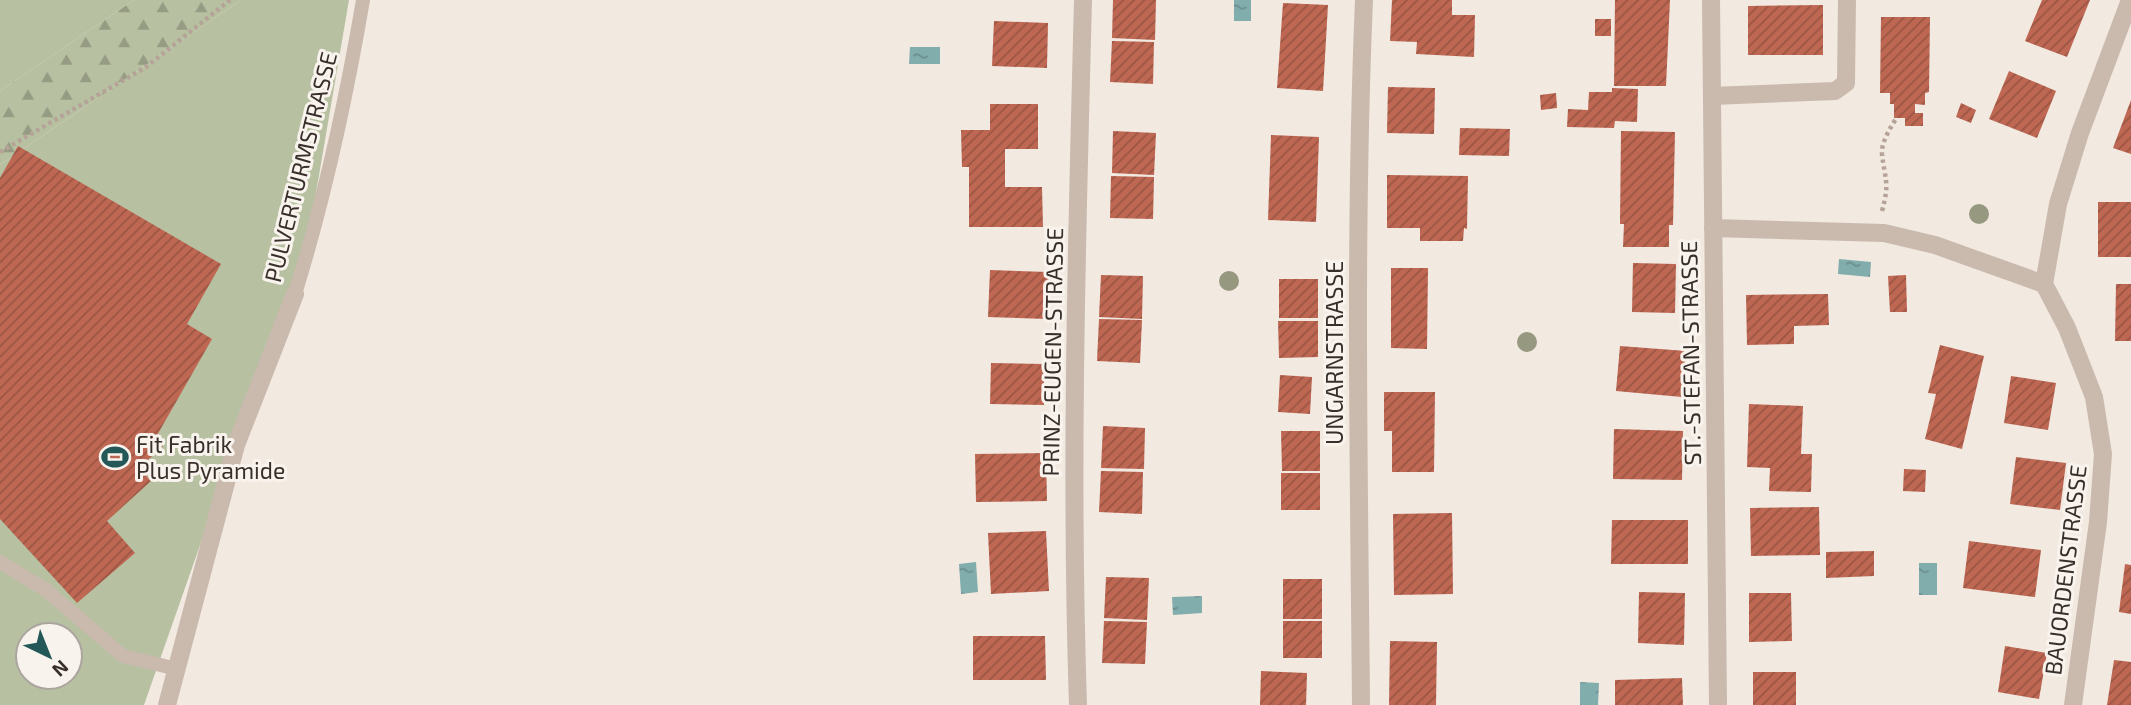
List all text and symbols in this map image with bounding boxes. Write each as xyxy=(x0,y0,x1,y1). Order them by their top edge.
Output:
street label: PULVERTURMSTRASSE xyxy=(258,49,342,285)
street label: PRINZ-EUGEN-STRASSE xyxy=(1036,228,1068,476)
street label: ST.-STEFAN-STRASSE xyxy=(1674,240,1706,466)
street label: UNGARNSTRASSE xyxy=(1320,261,1348,445)
place label: Fit Fabrik Plus Pyramide xyxy=(136,430,285,484)
sports icon: Fit Fabrik Plus Pyramide xyxy=(100,442,130,472)
street label: BAUORDENSTRASSE xyxy=(2038,463,2092,677)
north arrow xyxy=(14,621,84,691)
text: N xyxy=(48,656,74,682)

